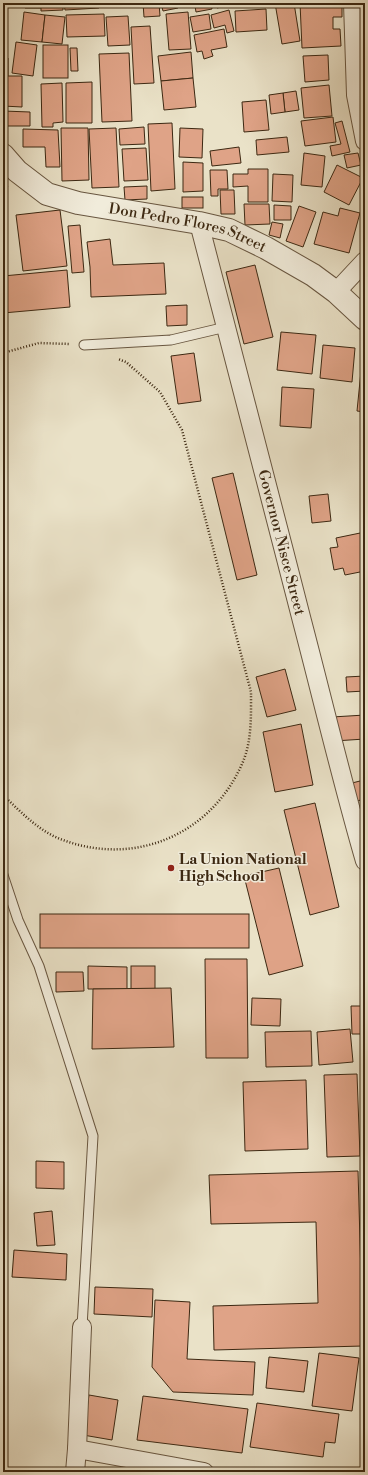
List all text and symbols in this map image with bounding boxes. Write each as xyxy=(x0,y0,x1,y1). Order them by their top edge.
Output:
street label: Don Pedro Flores Street xyxy=(107,199,270,257)
street label: Governor Nisce Street xyxy=(254,468,310,618)
place label: La Union National High School xyxy=(179,850,307,886)
marker: La Union National High School xyxy=(166,863,176,873)

